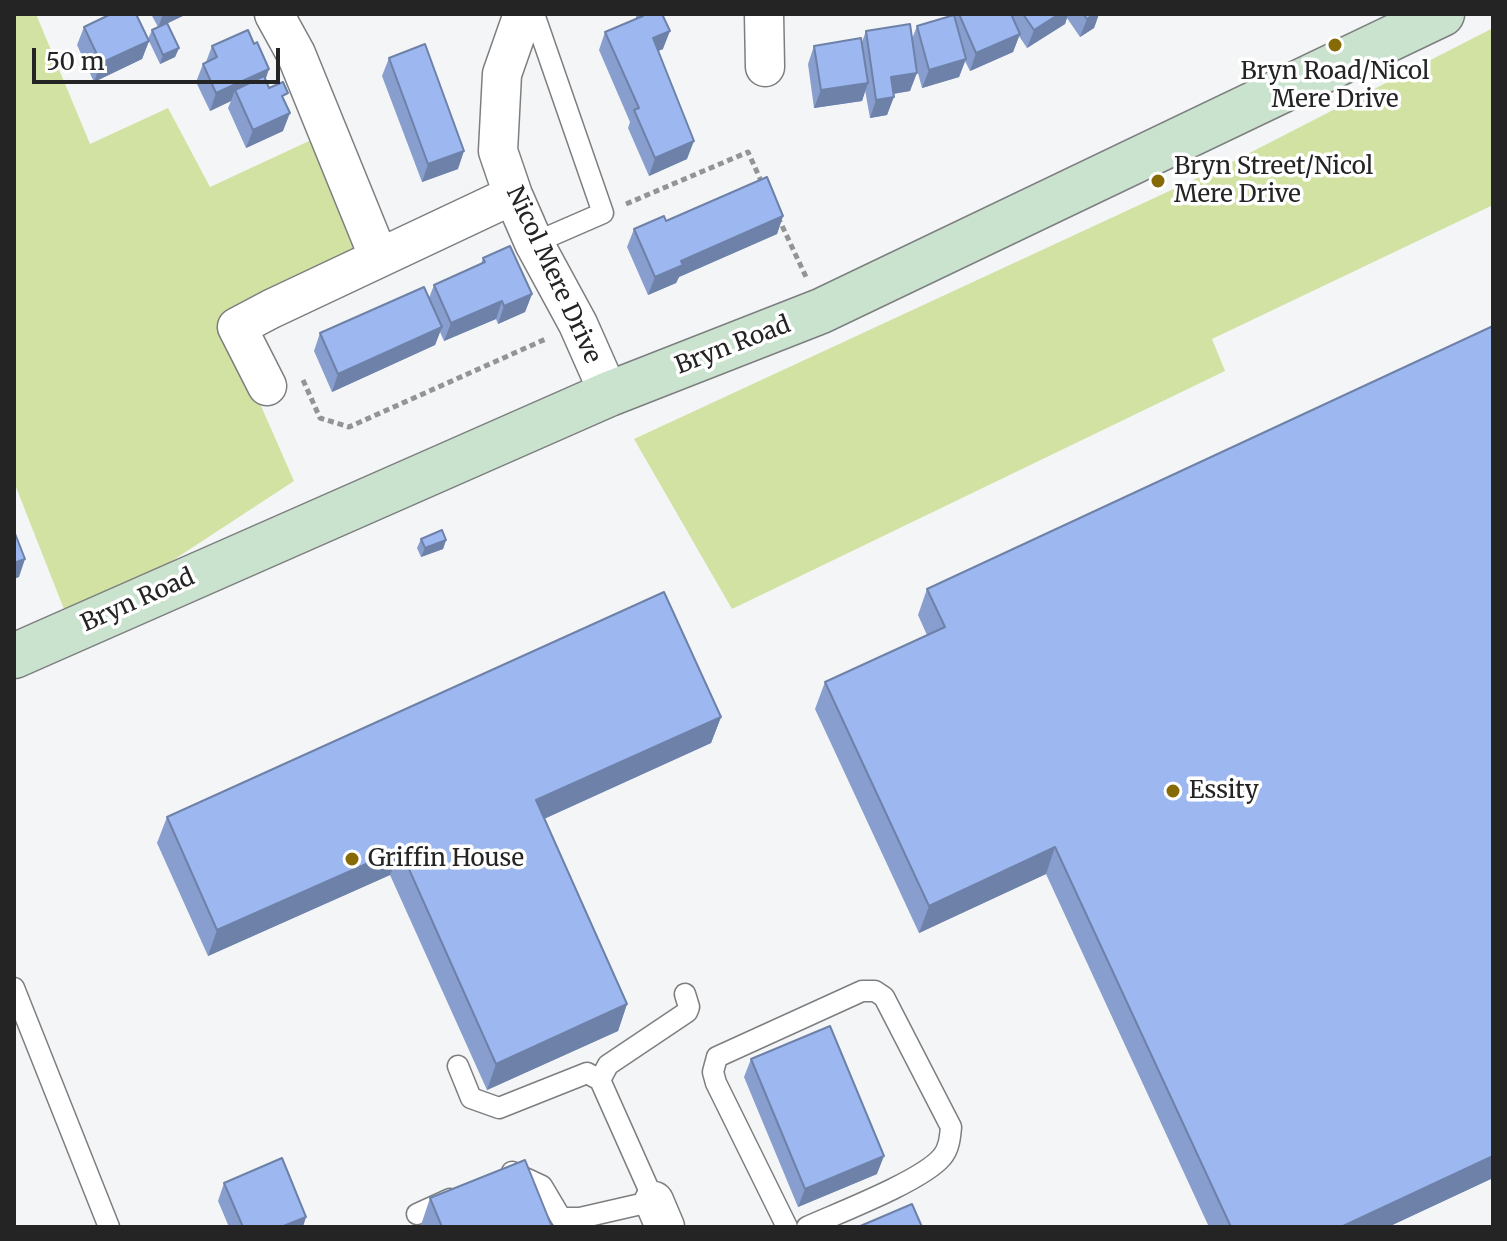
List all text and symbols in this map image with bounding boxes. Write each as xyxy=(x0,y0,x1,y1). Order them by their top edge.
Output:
scale bar xyxy=(36,32,284,82)
marker: Bryn Road/Nicol Mere Drive xyxy=(1326,36,1344,54)
text: 50 m xyxy=(46,46,105,77)
place label: Bryn Road/Nicol Mere Drive xyxy=(1241,58,1429,114)
place label: Bryn Street/Nicol Mere Drive xyxy=(1174,153,1373,209)
marker: Bryn Street/Nicol Mere Drive xyxy=(1149,172,1167,190)
street label: Nicol Mere Drive xyxy=(499,182,607,368)
street label: Bryn Road xyxy=(671,311,795,381)
street label: Bryn Road xyxy=(77,563,199,639)
place label: Essity xyxy=(1189,777,1259,805)
marker: Essity xyxy=(1164,782,1182,800)
place label: Griffin House xyxy=(368,845,524,873)
marker: Griffin House xyxy=(343,850,361,868)

